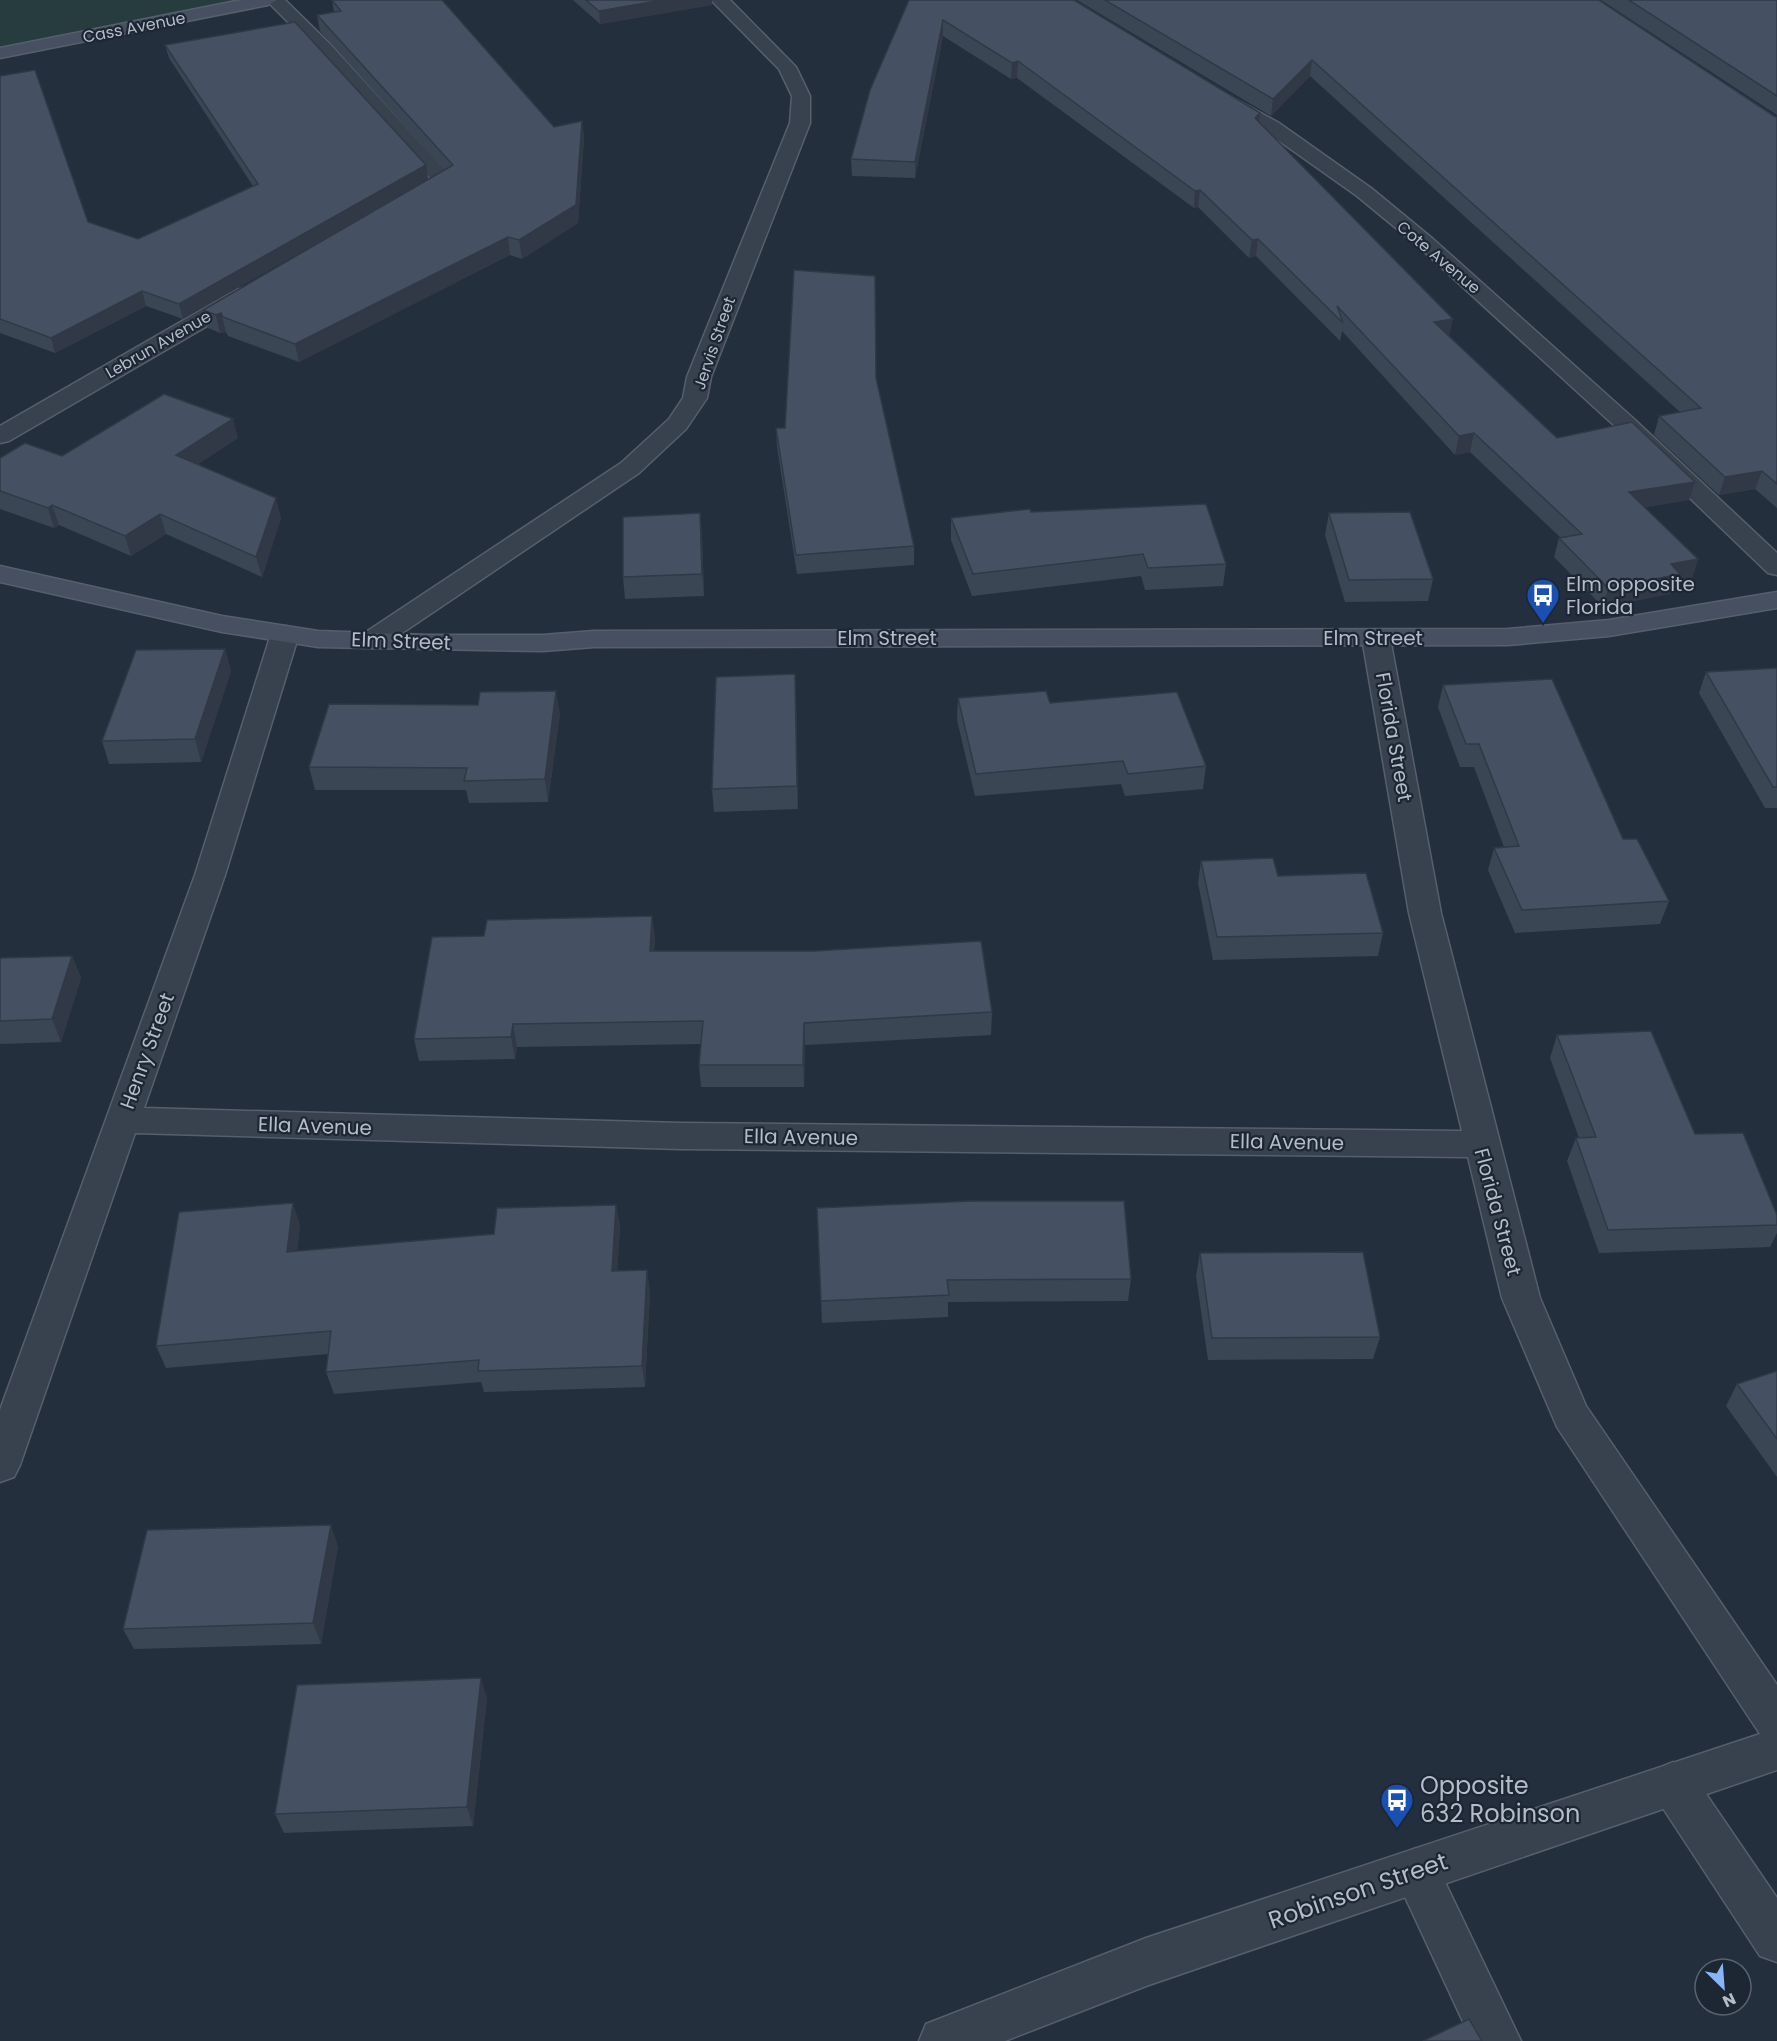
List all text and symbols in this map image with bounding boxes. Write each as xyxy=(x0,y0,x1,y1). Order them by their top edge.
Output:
street label: Cass Avenue xyxy=(81,6,188,49)
street label: Cote Avenue xyxy=(1392,216,1485,299)
street label: Jervis Street xyxy=(688,294,741,393)
street label: Lebrun Avenue xyxy=(101,305,215,384)
place label: Elm opposite Florida xyxy=(1566,570,1695,621)
bus stop icon: Elm opposite Florida xyxy=(1525,577,1561,624)
street label: Elm Street xyxy=(837,624,937,652)
street label: Elm Street xyxy=(1323,624,1423,652)
street label: Elm Street xyxy=(351,625,451,657)
street label: Florida Street xyxy=(1369,670,1419,804)
street label: Henry Street xyxy=(113,989,181,1113)
street label: Ella Avenue xyxy=(258,1110,372,1142)
street label: Ella Avenue xyxy=(744,1122,858,1152)
street label: Ella Avenue xyxy=(1230,1127,1344,1157)
street label: Florida Street xyxy=(1468,1145,1528,1279)
place label: Opposite 632 Robinson xyxy=(1420,1769,1580,1830)
bus stop icon: Opposite 632 Robinson xyxy=(1379,1782,1415,1829)
street label: Robinson Street xyxy=(1264,1844,1452,1937)
north arrow xyxy=(1693,1957,1753,2017)
text: N xyxy=(1719,1987,1739,2013)

